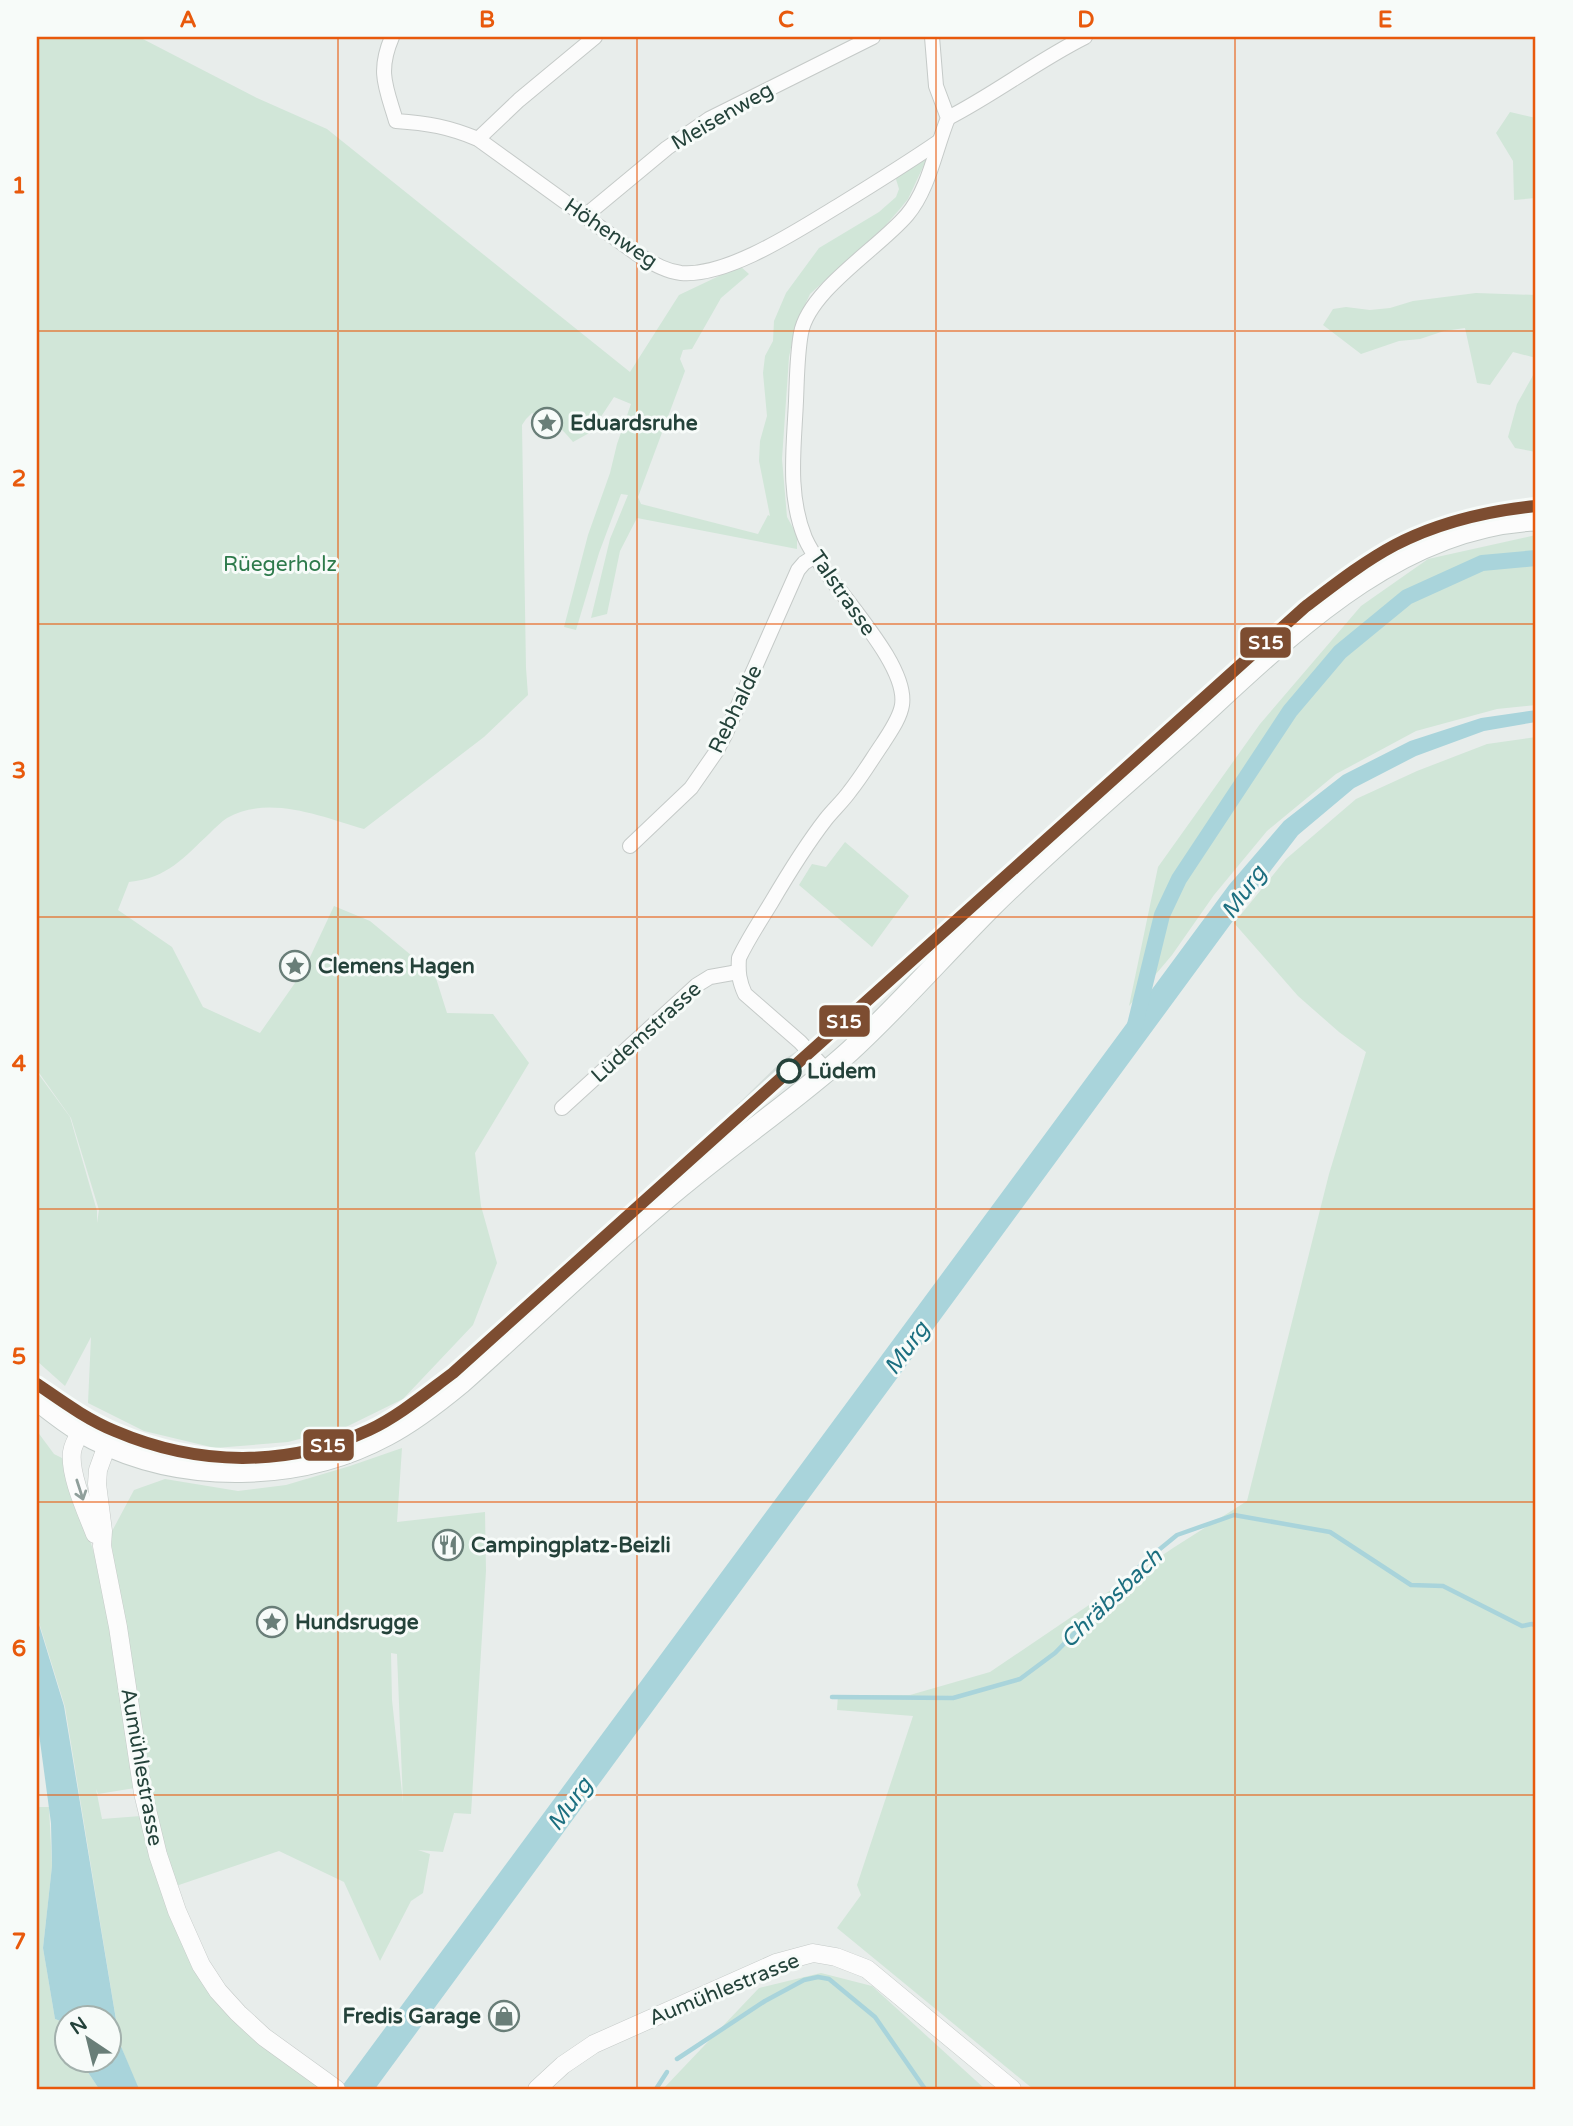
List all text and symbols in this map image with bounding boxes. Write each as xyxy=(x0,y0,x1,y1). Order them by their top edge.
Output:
text: A xyxy=(179,6,197,34)
text: B xyxy=(479,6,495,34)
text: C xyxy=(778,6,794,34)
text: D xyxy=(1077,6,1095,34)
text: E xyxy=(1378,6,1392,34)
street label: Meisenweg xyxy=(667,77,778,156)
text: 1 xyxy=(12,172,26,200)
street label: Höhenweg xyxy=(559,193,662,274)
place icon: Eduardsruhe xyxy=(530,406,564,440)
place label: Eduardsruhe xyxy=(570,411,698,436)
text: 2 xyxy=(12,465,26,493)
street label: Talstrasse xyxy=(804,546,881,641)
park label: Rüegerholz xyxy=(223,552,337,577)
line badge: S15 xyxy=(1239,626,1292,659)
text: S15 xyxy=(1248,632,1284,654)
street label: Rebhalde xyxy=(703,661,768,757)
text: 3 xyxy=(12,757,26,785)
water label: Murg xyxy=(1215,859,1273,925)
place icon: Clemens Hagen xyxy=(278,949,312,983)
place label: Clemens Hagen xyxy=(318,954,475,979)
street label: Lüdemstrasse xyxy=(586,976,707,1088)
line badge: S15 xyxy=(818,1004,871,1038)
text: S15 xyxy=(826,1011,862,1033)
text: 4 xyxy=(12,1050,27,1078)
marker: Lüdem xyxy=(777,1059,801,1083)
place label: Lüdem xyxy=(807,1059,876,1084)
water label: Murg xyxy=(878,1315,936,1381)
text: 5 xyxy=(12,1343,26,1371)
line badge: S15 xyxy=(302,1428,355,1462)
text: S15 xyxy=(310,1435,346,1457)
one-way arrow xyxy=(74,1478,87,1500)
restaurant icon: Campingplatz-Beizli xyxy=(431,1528,465,1562)
place label: Campingplatz-Beizli xyxy=(471,1533,671,1558)
water label: Chräbsbach xyxy=(1055,1542,1169,1654)
place icon: Hundsrugge xyxy=(255,1605,289,1639)
place label: Hundsrugge xyxy=(295,1610,419,1635)
text: 6 xyxy=(12,1635,26,1663)
street label: Aumühlestrasse xyxy=(115,1686,168,1848)
water label: Murg xyxy=(541,1771,599,1837)
text: 7 xyxy=(12,1928,26,1956)
street label: Aumühlestrasse xyxy=(645,1948,803,2031)
shop icon: Fredis Garage xyxy=(487,1999,521,2033)
north arrow xyxy=(52,2004,122,2074)
place label: Fredis Garage xyxy=(342,2004,481,2029)
text: N xyxy=(66,2013,91,2039)

